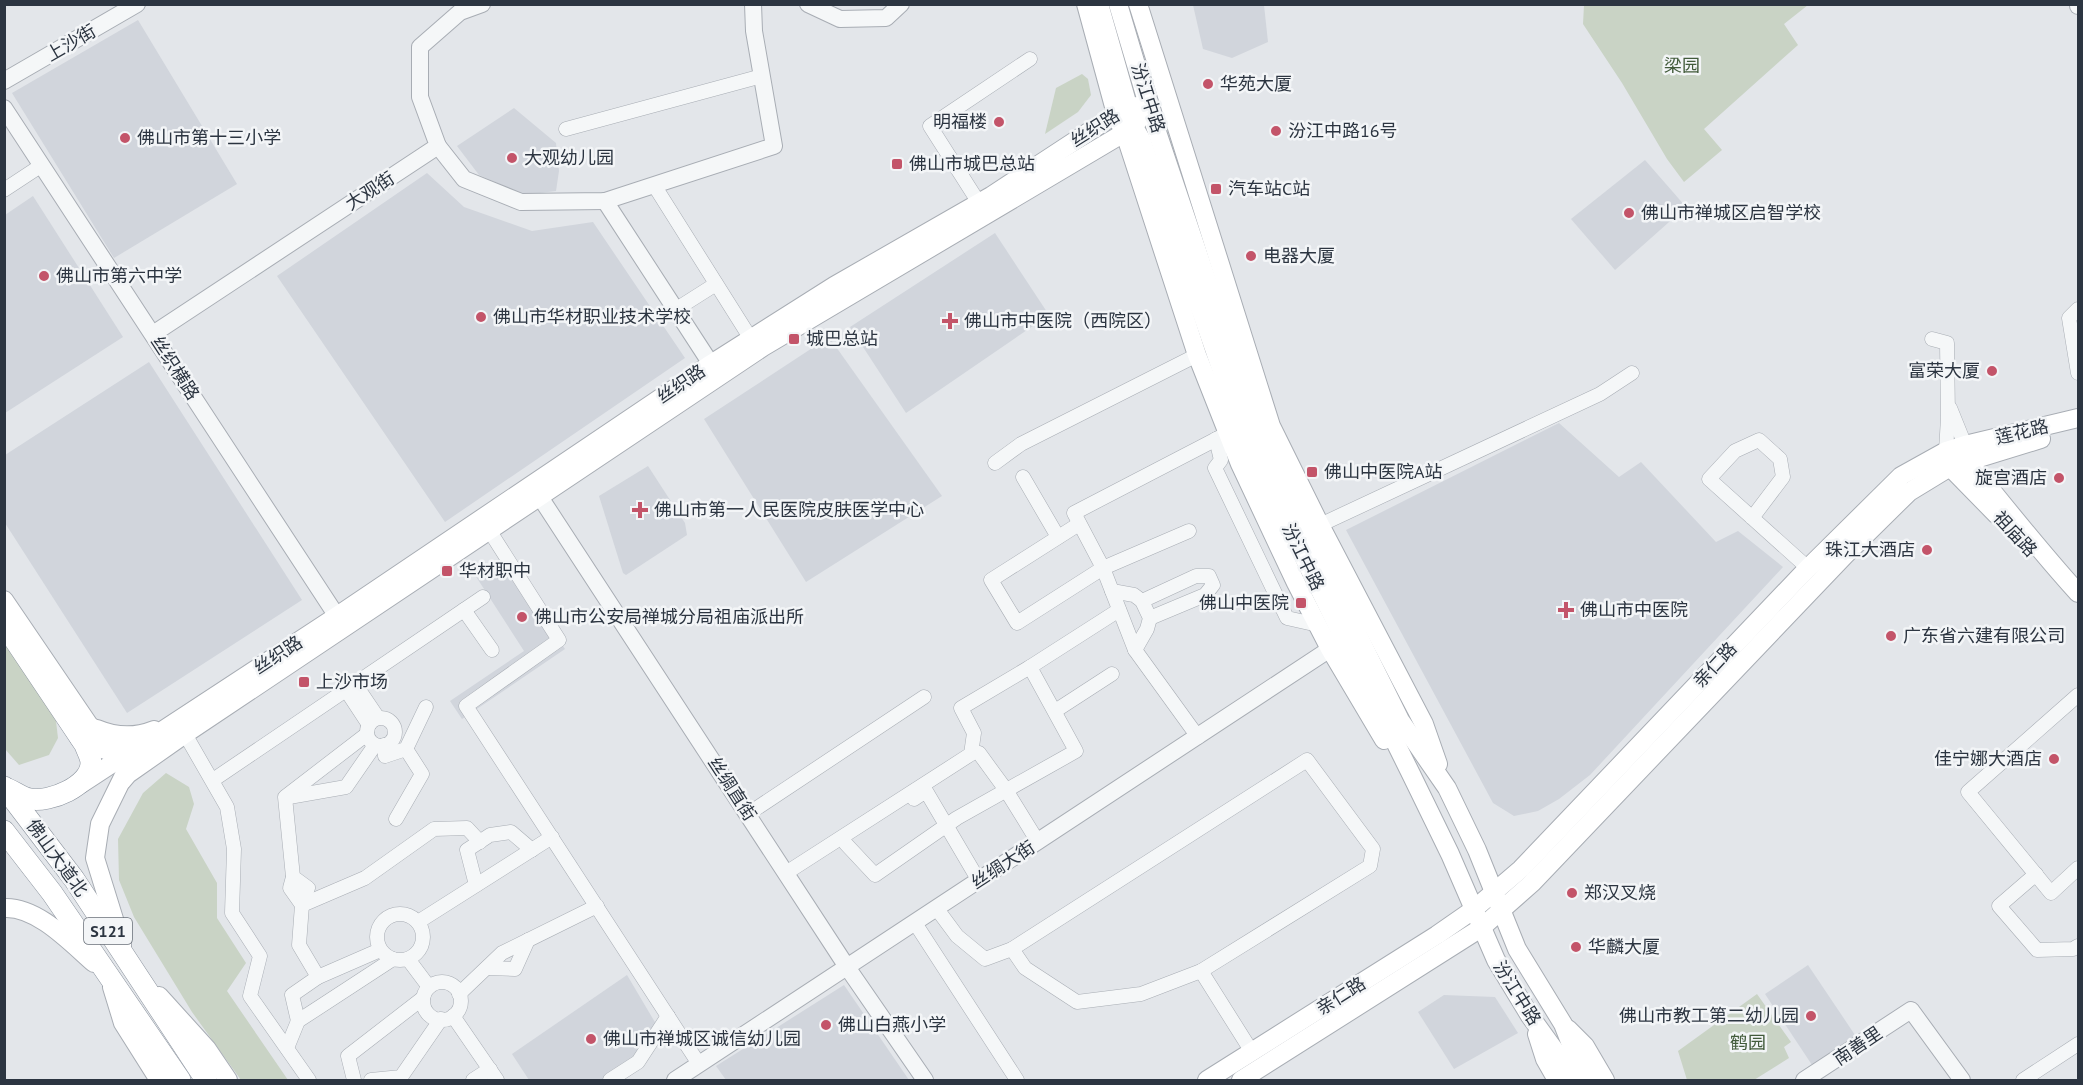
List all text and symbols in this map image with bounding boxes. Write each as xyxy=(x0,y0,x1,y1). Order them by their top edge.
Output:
street label: 上沙街 xyxy=(42,19,100,66)
park label: 梁园 xyxy=(1664,54,1700,77)
street label: 汾江中路 xyxy=(1126,60,1171,136)
place label: 华苑大厦 xyxy=(1220,72,1292,95)
marker: 华苑大厦 xyxy=(1201,77,1215,91)
street label: 丝织路 xyxy=(1066,104,1124,152)
place label: 明福楼 xyxy=(933,110,987,133)
marker: 明福楼 xyxy=(992,115,1006,129)
place label: 汾江中路16号 xyxy=(1288,119,1398,142)
marker: 汾江中路16号 xyxy=(1269,124,1283,138)
place label: 佛山市第十三小学 xyxy=(137,126,281,149)
marker: 佛山市第十三小学 xyxy=(118,131,132,145)
place label: 大观幼儿园 xyxy=(524,146,614,169)
marker: 大观幼儿园 xyxy=(505,151,519,165)
place label: 佛山市城巴总站 xyxy=(909,152,1035,175)
marker: 佛山市城巴总站 xyxy=(890,157,904,171)
street label: 大观街 xyxy=(341,166,399,215)
place label: 汽车站C站 xyxy=(1228,177,1310,200)
marker: 汽车站C站 xyxy=(1209,182,1223,196)
place label: 佛山市禅城区启智学校 xyxy=(1641,201,1821,224)
marker: 佛山市禅城区启智学校 xyxy=(1622,206,1636,220)
place label: 电器大厦 xyxy=(1263,244,1335,267)
marker: 电器大厦 xyxy=(1244,249,1258,263)
place label: 佛山市第六中学 xyxy=(56,264,182,287)
marker: 佛山市第六中学 xyxy=(37,269,51,283)
place label: 佛山市华材职业技术学校 xyxy=(493,305,691,328)
place label: 佛山市中医院（西院区） xyxy=(964,309,1162,332)
marker: 佛山市华材职业技术学校 xyxy=(474,310,488,324)
marker: 佛山市中医院（西院区） xyxy=(941,312,959,330)
place label: 城巴总站 xyxy=(806,327,878,350)
street label: 丝织横路 xyxy=(146,331,205,404)
marker: 城巴总站 xyxy=(787,332,801,346)
street label: 丝织路 xyxy=(652,359,710,408)
place label: 富荣大厦 xyxy=(1908,359,1980,382)
marker: 富荣大厦 xyxy=(1985,364,1999,378)
street label: 莲花路 xyxy=(1993,414,2051,449)
place label: 佛山中医院A站 xyxy=(1324,460,1443,483)
marker: 佛山中医院A站 xyxy=(1305,465,1319,479)
place label: 旋宫酒店 xyxy=(1975,466,2047,489)
marker: 旋宫酒店 xyxy=(2052,471,2066,485)
place label: 佛山市第一人民医院皮肤医学中心 xyxy=(654,498,924,521)
marker: 佛山市第一人民医院皮肤医学中心 xyxy=(631,501,649,519)
street label: 祖庙路 xyxy=(1989,506,2042,561)
street label: 汾江中路 xyxy=(1277,519,1330,594)
place label: 珠江大酒店 xyxy=(1825,538,1915,561)
marker: 珠江大酒店 xyxy=(1920,543,1934,557)
place label: 华材职中 xyxy=(459,559,531,582)
marker: 华材职中 xyxy=(440,564,454,578)
place label: 佛山中医院 xyxy=(1199,591,1289,614)
marker: 佛山中医院 xyxy=(1294,596,1308,610)
place label: 佛山市中医院 xyxy=(1580,598,1688,621)
marker: 佛山市中医院 xyxy=(1557,601,1575,619)
place label: 佛山市公安局禅城分局祖庙派出所 xyxy=(534,605,804,628)
marker: 佛山市公安局禅城分局祖庙派出所 xyxy=(515,610,529,624)
place label: 广东省六建有限公司 xyxy=(1903,624,2065,647)
marker: 广东省六建有限公司 xyxy=(1884,629,1898,643)
street label: 丝织路 xyxy=(249,630,307,679)
street label: 亲仁路 xyxy=(1688,637,1741,692)
place label: 上沙市场 xyxy=(316,670,388,693)
marker: 上沙市场 xyxy=(297,675,311,689)
place label: 佳宁娜大酒店 xyxy=(1934,747,2042,770)
street label: 丝绸直街 xyxy=(703,752,762,825)
marker: 佳宁娜大酒店 xyxy=(2047,752,2061,766)
street label: 佛山大道北 xyxy=(22,815,93,901)
street label: 丝绸大街 xyxy=(966,835,1039,894)
place label: 郑汉叉烧 xyxy=(1584,881,1656,904)
marker: 郑汉叉烧 xyxy=(1565,886,1579,900)
road number: S121 xyxy=(84,918,132,944)
place label: 华麟大厦 xyxy=(1588,935,1660,958)
marker: 华麟大厦 xyxy=(1569,940,1583,954)
street label: 汾江中路 xyxy=(1489,956,1546,1029)
street label: 亲仁路 xyxy=(1312,972,1370,1020)
place label: 佛山市教工第二幼儿园 xyxy=(1619,1004,1799,1027)
marker: 佛山市教工第二幼儿园 xyxy=(1804,1009,1818,1023)
place label: 佛山白燕小学 xyxy=(838,1013,946,1036)
marker: 佛山白燕小学 xyxy=(819,1018,833,1032)
street label: 南善里 xyxy=(1829,1021,1887,1070)
place label: 佛山市禅城区诚信幼儿园 xyxy=(603,1027,801,1050)
park label: 鹤园 xyxy=(1730,1031,1766,1054)
marker: 佛山市禅城区诚信幼儿园 xyxy=(584,1032,598,1046)

